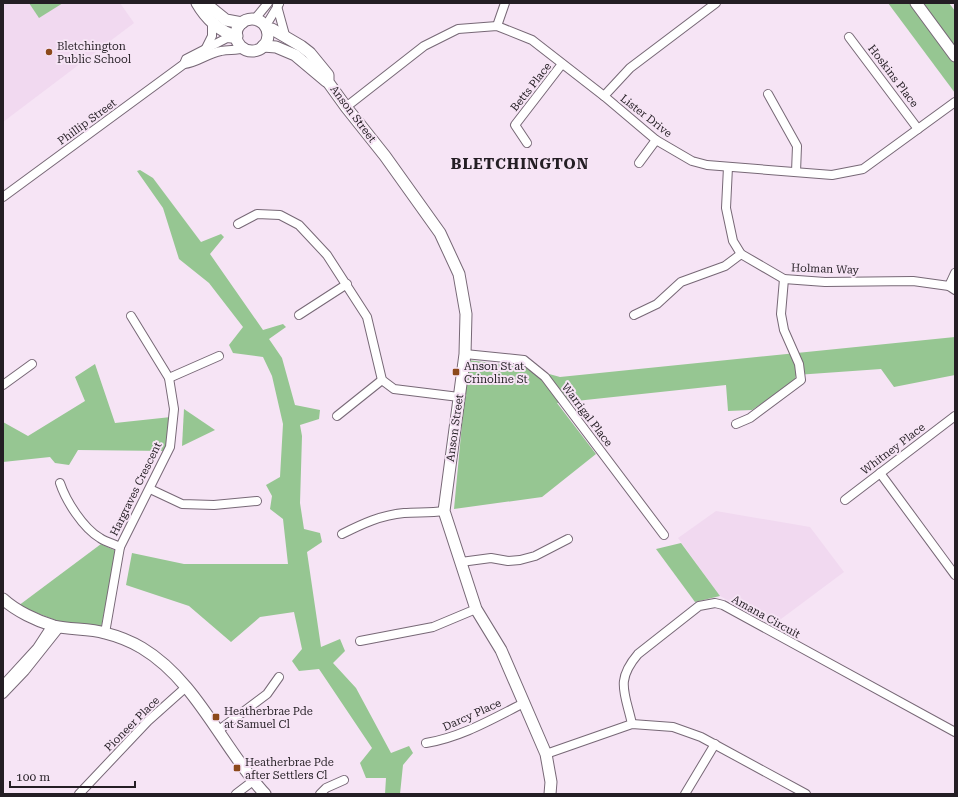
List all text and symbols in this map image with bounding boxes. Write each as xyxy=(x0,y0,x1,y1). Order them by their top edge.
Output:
place label: Bletchington Public School xyxy=(57,40,132,66)
street label: Hoskins Place xyxy=(865,42,921,110)
marker: Bletchington Public School xyxy=(44,47,54,57)
street label: Betts Place xyxy=(508,60,554,114)
street label: Anson Street xyxy=(327,83,379,145)
street label: Lister Drive xyxy=(618,92,674,140)
street label: Phillip Street xyxy=(55,96,119,148)
district label: BLETCHINGTON xyxy=(451,155,589,173)
street label: Holman Way xyxy=(791,261,860,277)
place label: Anson St at Crinoline St xyxy=(464,360,528,386)
marker: Anson St at Crinoline St xyxy=(451,367,461,377)
street label: Warrigal Place xyxy=(559,381,615,449)
street label: Anson Street xyxy=(444,393,466,463)
street label: Whitney Place xyxy=(858,421,928,477)
street label: Hargraves Crescent xyxy=(108,440,164,538)
street label: Amana Circuit xyxy=(730,593,802,641)
street label: Pioneer Place xyxy=(102,694,162,754)
street label: Darcy Place xyxy=(441,696,503,734)
place label: Heatherbrae Pde at Samuel Cl xyxy=(224,705,313,731)
marker: Heatherbrae Pde at Samuel Cl xyxy=(211,712,221,722)
place label: Heatherbrae Pde after Settlers Cl xyxy=(245,756,334,782)
scale bar xyxy=(10,763,135,789)
marker: Heatherbrae Pde after Settlers Cl xyxy=(232,763,242,773)
text: 100 m xyxy=(16,770,50,784)

